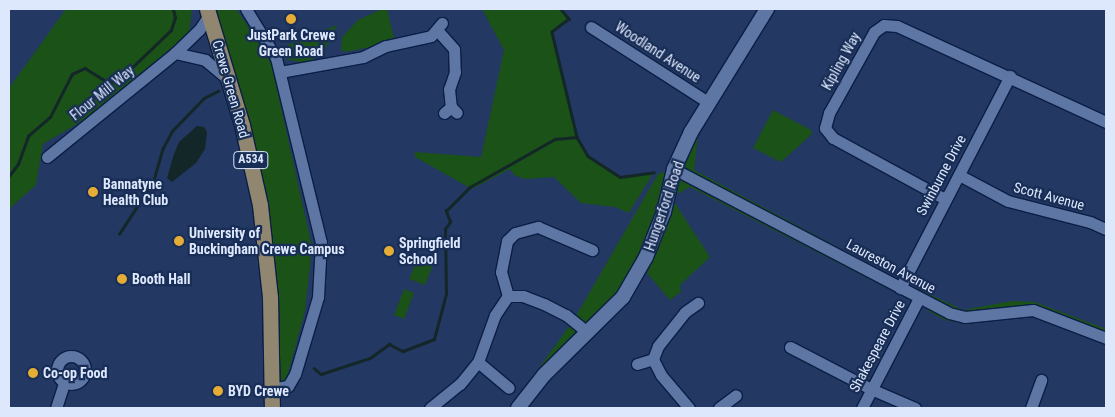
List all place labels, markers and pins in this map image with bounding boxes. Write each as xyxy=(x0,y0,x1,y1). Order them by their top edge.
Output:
marker: JustPark Crewe Green Road xyxy=(285,13,297,25)
place label: JustPark Crewe Green Road xyxy=(247,27,335,59)
place label: Bannatyne Health Club xyxy=(103,176,168,208)
marker: Bannatyne Health Club xyxy=(87,186,99,198)
place label: University of Buckingham Crewe Campus xyxy=(189,225,345,258)
marker: University of Buckingham Crewe Campus xyxy=(173,235,185,247)
place label: Springfield School xyxy=(399,235,460,268)
marker: Springfield School xyxy=(383,245,395,257)
place label: Booth Hall xyxy=(132,271,190,287)
marker: Booth Hall xyxy=(116,273,128,285)
place label: Co-op Food xyxy=(43,365,108,381)
marker: Co-op Food xyxy=(27,367,39,379)
place label: BYD Crewe xyxy=(228,383,289,399)
marker: BYD Crewe xyxy=(212,385,224,397)

